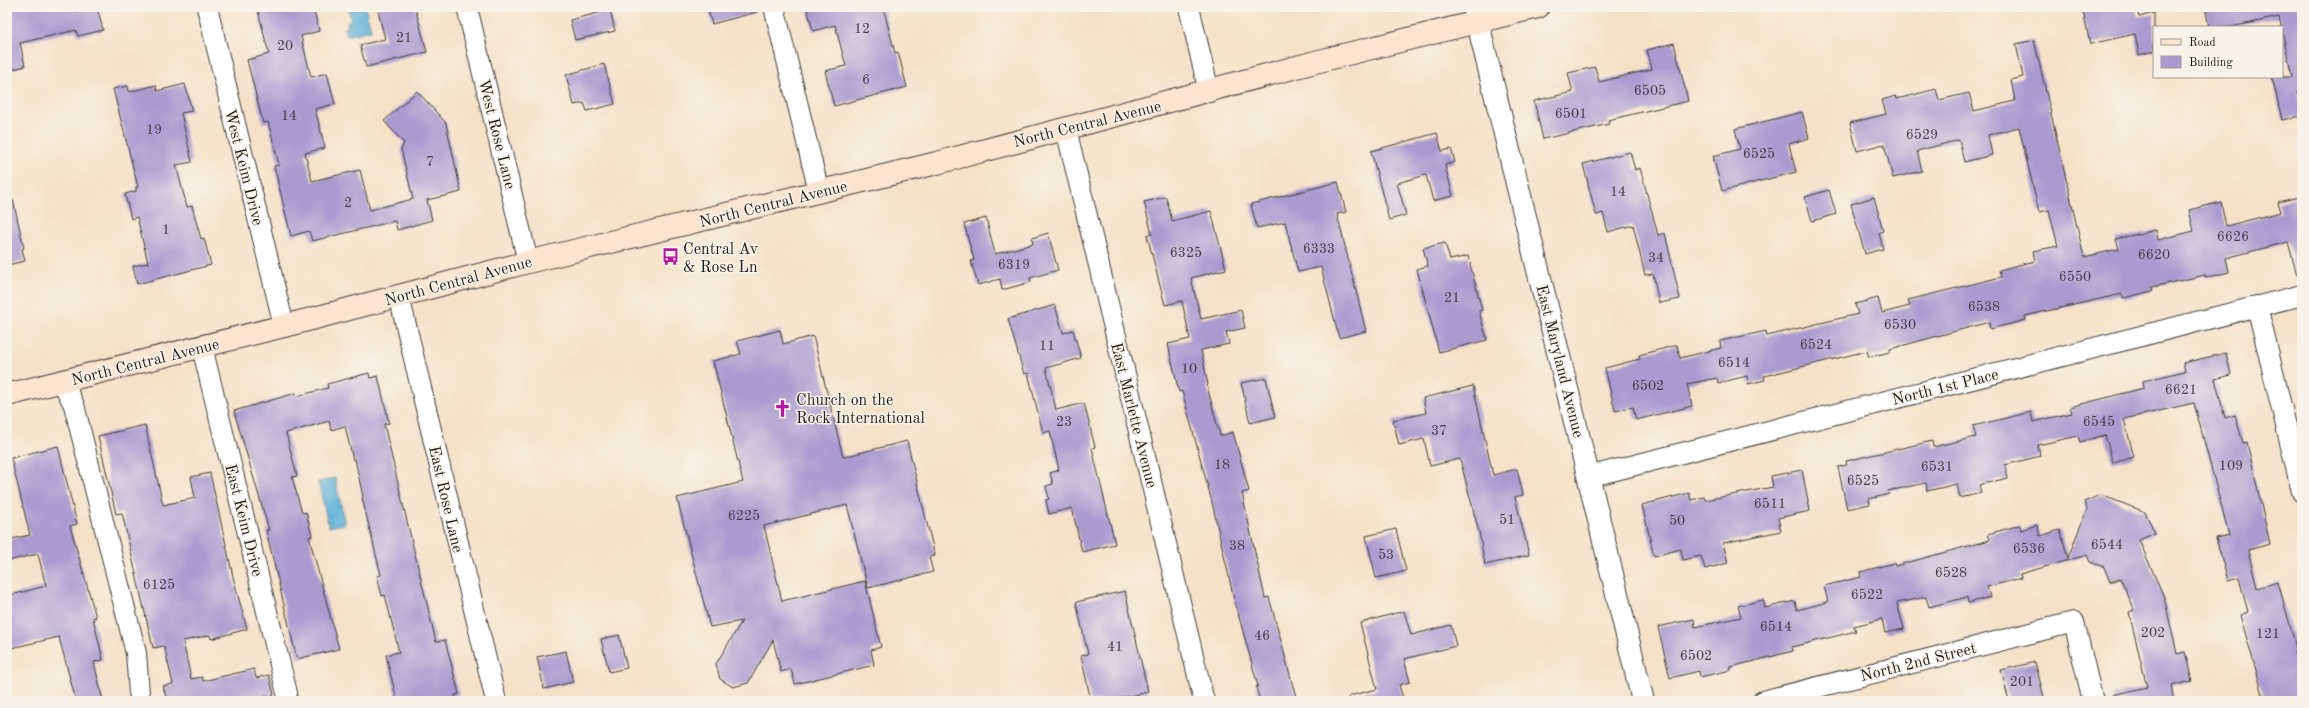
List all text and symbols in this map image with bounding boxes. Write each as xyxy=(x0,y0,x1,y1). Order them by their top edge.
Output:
house number: 12 xyxy=(854,22,870,36)
legend xyxy=(2153,26,2283,78)
house number: 21 xyxy=(396,31,412,45)
text: Road xyxy=(2189,37,2216,49)
house number: 20 xyxy=(277,39,293,53)
text: Building xyxy=(2189,57,2233,69)
house number: 6 xyxy=(862,73,870,87)
street label: West Rose Lane xyxy=(475,78,517,191)
house number: 6505 xyxy=(1634,84,1666,98)
street label: North Central Avenue xyxy=(1012,99,1163,151)
house number: 6501 xyxy=(1555,107,1587,121)
street label: West Keim Drive xyxy=(221,108,265,227)
house number: 14 xyxy=(281,109,297,123)
house number: 19 xyxy=(146,123,162,137)
house number: 6529 xyxy=(1906,128,1938,142)
house number: 6525 xyxy=(1743,147,1775,161)
house number: 7 xyxy=(426,155,434,169)
street label: North Central Avenue xyxy=(698,179,849,231)
house number: 14 xyxy=(1610,185,1626,199)
house number: 2 xyxy=(344,196,352,210)
house number: 1 xyxy=(162,223,170,237)
house number: 6626 xyxy=(2217,230,2249,244)
place label: Central Av & Rose Ln xyxy=(683,242,759,276)
house number: 6333 xyxy=(1303,242,1335,256)
house number: 6325 xyxy=(1170,246,1202,260)
bus stop icon: Central Av & Rose Ln xyxy=(660,247,680,267)
house number: 6620 xyxy=(2138,248,2170,262)
house number: 34 xyxy=(1648,251,1664,265)
street label: North Central Avenue xyxy=(383,255,534,309)
house number: 6319 xyxy=(998,258,1030,272)
house number: 6550 xyxy=(2059,270,2091,284)
street label: East Maryland Avenue xyxy=(1532,283,1586,440)
house number: 21 xyxy=(1444,291,1460,305)
house number: 6538 xyxy=(1968,300,2000,314)
house number: 6530 xyxy=(1884,318,1916,332)
street label: North Central Avenue xyxy=(70,337,221,389)
house number: 6524 xyxy=(1800,338,1832,352)
house number: 11 xyxy=(1039,339,1055,353)
street label: East Marlette Avenue xyxy=(1107,341,1159,490)
house number: 6514 xyxy=(1718,356,1750,370)
house number: 10 xyxy=(1181,362,1197,376)
street label: North 1st Place xyxy=(1890,367,2000,409)
house number: 6502 xyxy=(1632,379,1664,393)
house number: 6621 xyxy=(2165,383,2197,397)
place label: Church on the Rock International xyxy=(796,393,925,427)
church icon: Church on the Rock International xyxy=(773,398,793,418)
house number: 23 xyxy=(1056,415,1072,429)
house number: 6545 xyxy=(2083,415,2115,429)
house number: 37 xyxy=(1431,424,1447,438)
street label: East Rose Lane xyxy=(425,445,465,554)
house number: 18 xyxy=(1214,458,1230,472)
house number: 109 xyxy=(2219,459,2243,473)
house number: 6531 xyxy=(1921,460,1953,474)
street label: East Keim Drive xyxy=(221,463,265,578)
house number: 6525 xyxy=(1847,474,1879,488)
house number: 6511 xyxy=(1754,497,1786,511)
house number: 6225 xyxy=(728,509,760,523)
house number: 51 xyxy=(1499,513,1515,527)
house number: 50 xyxy=(1669,514,1685,528)
house number: 6544 xyxy=(2091,538,2123,552)
house number: 38 xyxy=(1229,539,1245,553)
house number: 6536 xyxy=(2013,542,2045,556)
house number: 53 xyxy=(1378,548,1394,562)
house number: 6528 xyxy=(1935,566,1967,580)
house number: 6125 xyxy=(143,578,175,592)
house number: 6522 xyxy=(1851,588,1883,602)
house number: 6514 xyxy=(1760,620,1792,634)
house number: 202 xyxy=(2141,626,2165,640)
house number: 121 xyxy=(2256,627,2280,641)
house number: 46 xyxy=(1254,629,1270,643)
house number: 41 xyxy=(1107,640,1123,654)
street label: North 2nd Street xyxy=(1859,641,1978,685)
house number: 6502 xyxy=(1680,649,1712,663)
house number: 201 xyxy=(2010,675,2034,689)

